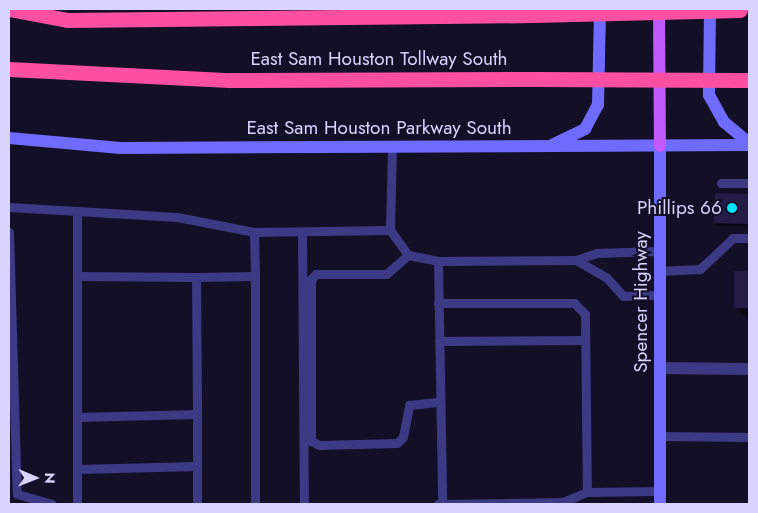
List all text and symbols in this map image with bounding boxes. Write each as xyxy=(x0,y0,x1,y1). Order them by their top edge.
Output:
street label: East Sam Houston Tollway South xyxy=(250,48,508,70)
street label: East Sam Houston Parkway South xyxy=(246,117,512,139)
place label: Phillips 66 xyxy=(637,197,722,219)
marker: Phillips 66 xyxy=(726,202,738,214)
street label: Spencer Highway xyxy=(630,231,652,373)
north arrow xyxy=(10,453,60,503)
text: N xyxy=(40,473,60,484)

